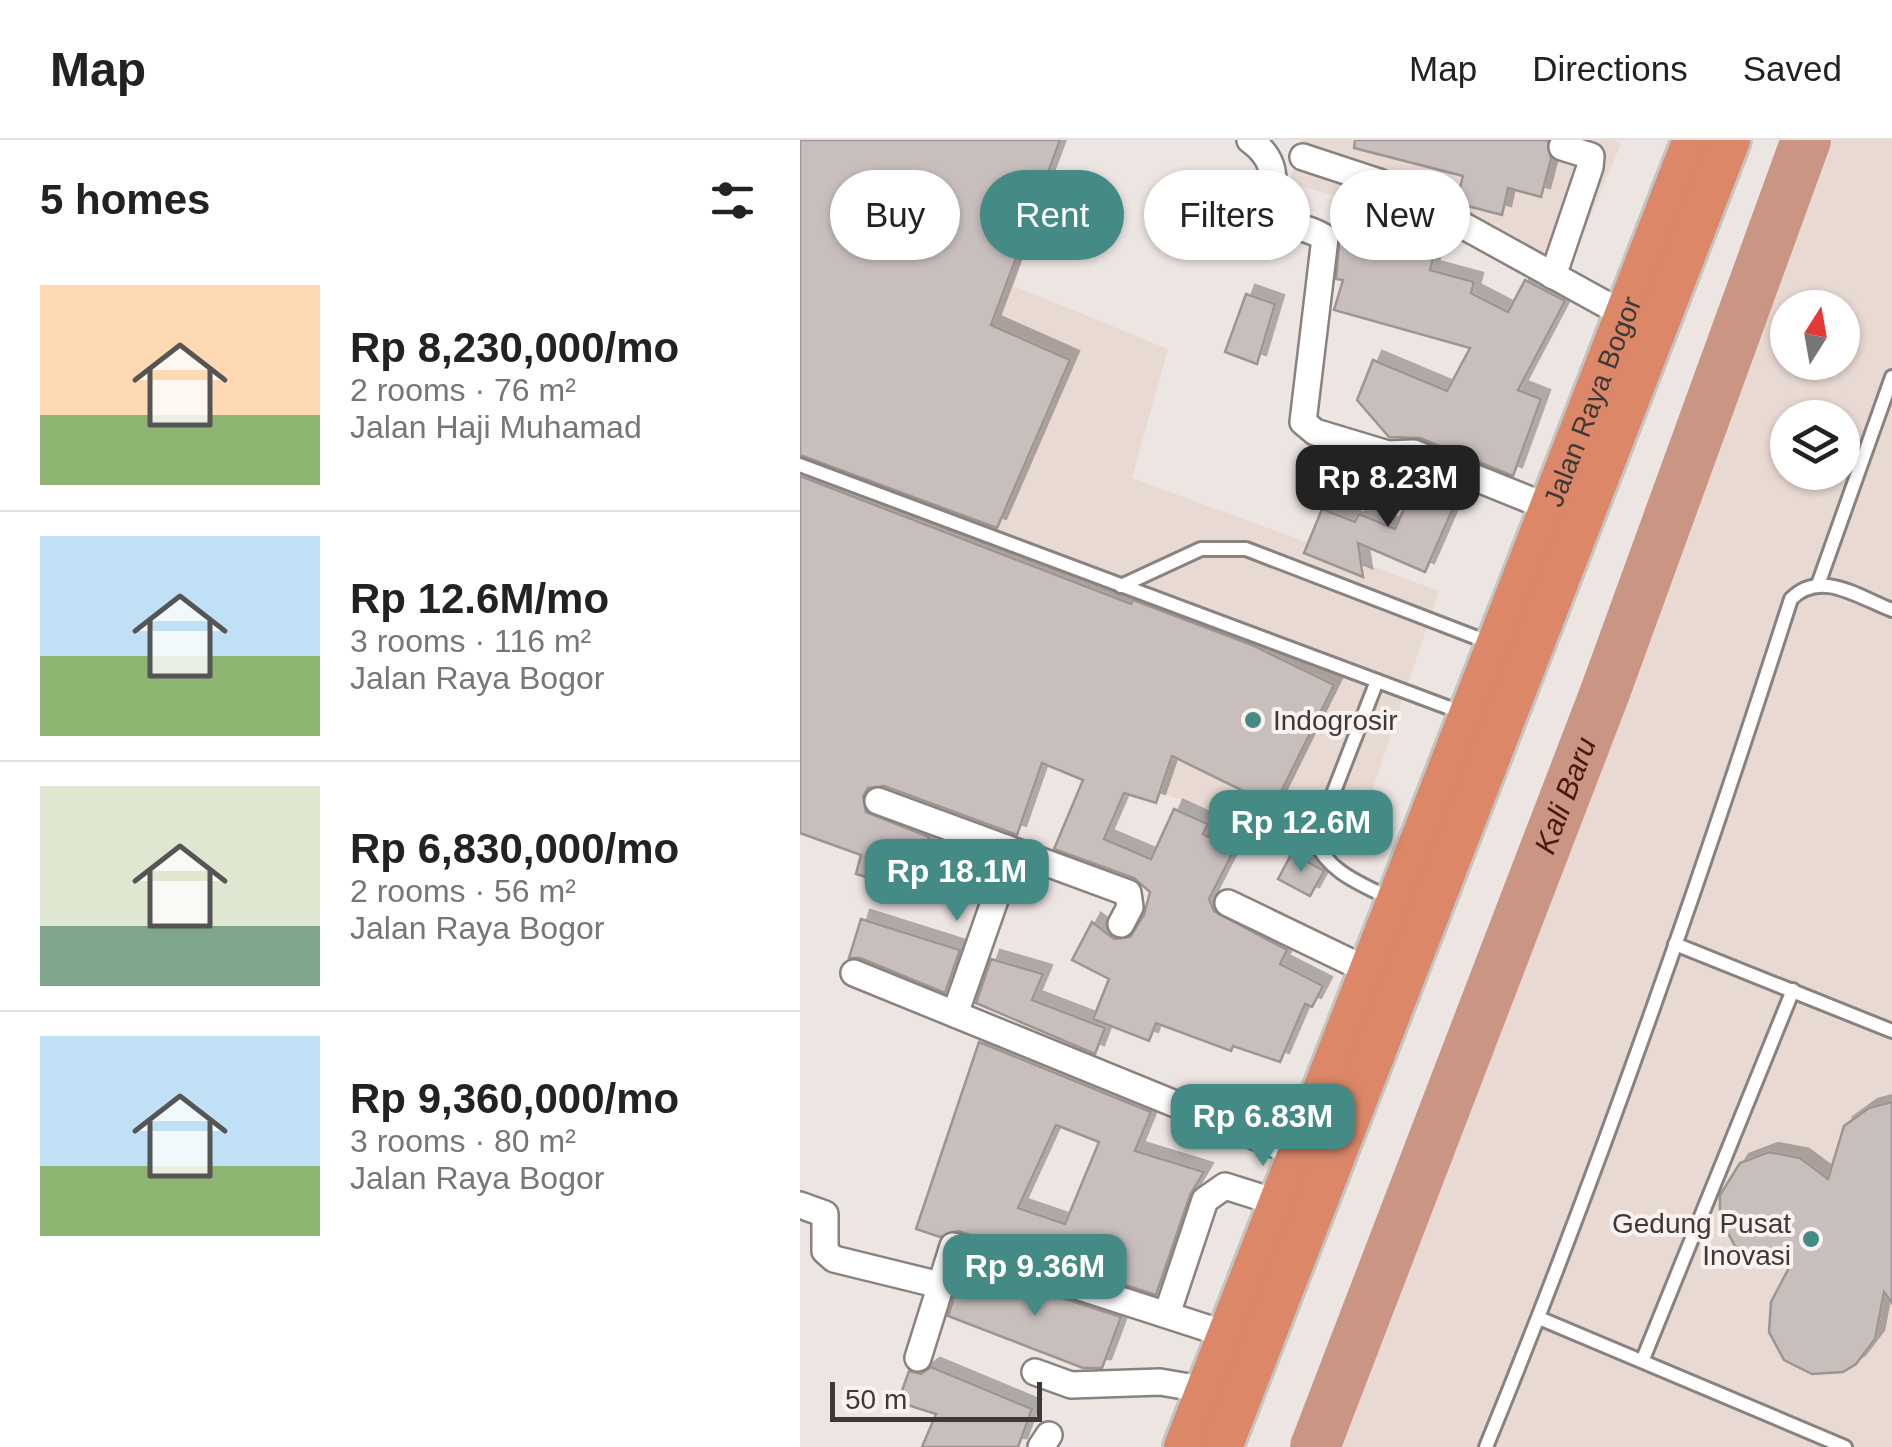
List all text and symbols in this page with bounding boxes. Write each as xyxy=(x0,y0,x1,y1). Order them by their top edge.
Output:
text: Map xyxy=(50,43,146,96)
text: Map xyxy=(1409,49,1477,88)
text: Directions xyxy=(1532,49,1688,88)
text: Saved xyxy=(1743,49,1842,88)
chip: Buy xyxy=(830,170,960,260)
chip: Rent xyxy=(980,170,1124,260)
chip: Filters xyxy=(1144,170,1310,260)
chip: New xyxy=(1330,170,1470,260)
icon: filters xyxy=(705,173,760,228)
text: 5 homes xyxy=(40,176,210,223)
north arrow xyxy=(1770,290,1860,380)
map controls xyxy=(1770,290,1860,490)
street label: Jalan Raya Bogor xyxy=(1538,292,1647,511)
text: Rp 8,230,000/mo xyxy=(350,324,679,371)
icon: home xyxy=(120,325,240,445)
text: 2 rooms · 76 m² xyxy=(350,372,576,408)
button: layers xyxy=(1770,400,1860,490)
text: Jalan Haji Muhamad xyxy=(350,409,642,445)
pin: Rp 8.23M xyxy=(1285,445,1491,530)
text: Rp 8.23M xyxy=(1318,459,1458,495)
text: Rp 12.6M/mo xyxy=(350,575,609,622)
icon: home xyxy=(120,576,240,696)
text: 3 rooms · 116 m² xyxy=(350,623,591,659)
text: Jalan Raya Bogor xyxy=(350,660,604,696)
place label: Indogrosir xyxy=(1273,705,1398,736)
marker: Indogrosir xyxy=(1242,709,1264,731)
water label: Kali Baru xyxy=(1528,732,1602,858)
pin: Rp 12.6M xyxy=(1198,790,1404,875)
text: Rp 12.6M xyxy=(1231,804,1371,840)
text: Rp 6,830,000/mo xyxy=(350,825,679,872)
icon: home xyxy=(120,826,240,946)
pin: Rp 18.1M xyxy=(854,839,1060,924)
text: Rp 18.1M xyxy=(887,853,1027,889)
text: 2 rooms · 56 m² xyxy=(350,873,576,909)
text: Jalan Raya Bogor xyxy=(350,910,604,946)
text: Rp 9,360,000/mo xyxy=(350,1075,679,1122)
icon: home xyxy=(120,1076,240,1196)
pin: Rp 6.83M xyxy=(1160,1084,1366,1169)
text: Rp 6.83M xyxy=(1193,1098,1333,1134)
text: 3 rooms · 80 m² xyxy=(350,1123,576,1159)
text: Jalan Raya Bogor xyxy=(350,1160,604,1196)
place label: Gedung Pusat Inovasi xyxy=(1612,1208,1791,1271)
marker: Gedung Pusat Inovasi xyxy=(1800,1228,1822,1250)
pin: Rp 9.36M xyxy=(932,1234,1138,1319)
text: Rp 9.36M xyxy=(965,1248,1105,1284)
scale bar xyxy=(830,1377,1042,1422)
text: 50 m xyxy=(845,1384,907,1415)

